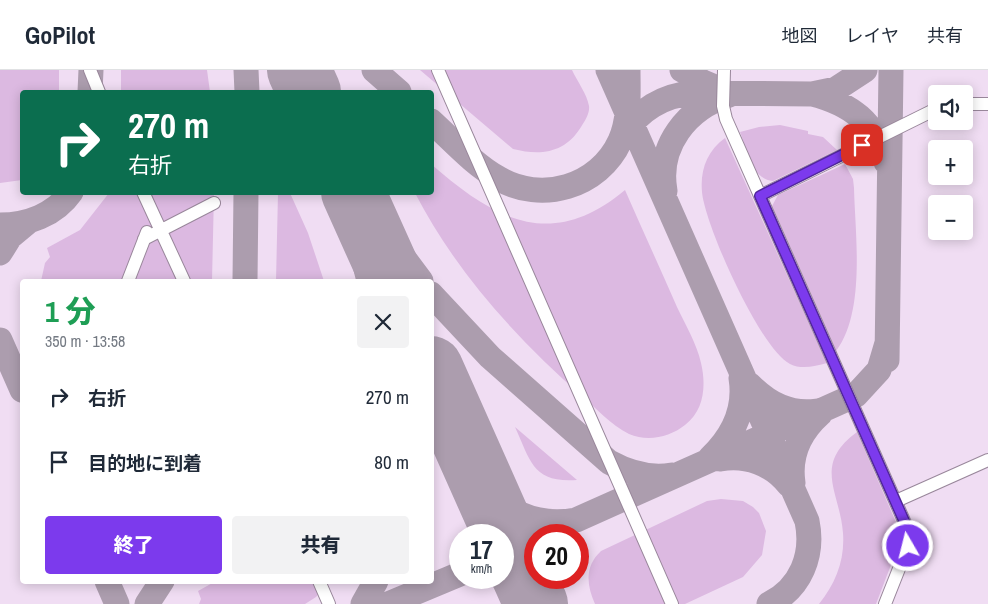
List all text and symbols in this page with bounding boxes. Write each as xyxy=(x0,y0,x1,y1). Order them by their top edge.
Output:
text: GoPilot xyxy=(25,19,95,51)
text: 地図 xyxy=(782,23,818,48)
text: レイヤ xyxy=(846,23,899,48)
text: 共有 xyxy=(927,23,963,48)
map controls xyxy=(928,85,973,240)
button: sound xyxy=(928,85,973,130)
text: 270 m xyxy=(128,102,209,149)
icon: right xyxy=(45,110,110,175)
pin xyxy=(841,124,883,166)
icon: arrive xyxy=(848,131,876,159)
button: + xyxy=(928,140,973,185)
text: 右折 xyxy=(128,150,172,180)
button: − xyxy=(928,195,973,240)
text: 1 分 xyxy=(45,291,96,331)
button: close xyxy=(357,296,409,348)
text: 350 m · 13:58 xyxy=(45,330,125,352)
icon: right xyxy=(45,383,73,411)
text: 270 m xyxy=(366,384,409,410)
text: 右折 xyxy=(88,385,126,411)
icon: arrive xyxy=(45,448,73,476)
text: 80 m xyxy=(374,449,409,475)
text: 目的地に到着 xyxy=(88,450,202,476)
button: 終了 xyxy=(45,516,222,574)
button: 共有 xyxy=(232,516,409,574)
position arrow xyxy=(881,519,933,571)
speed limit sign: 20 xyxy=(524,524,589,589)
text: 17 xyxy=(470,533,493,567)
text: km/h xyxy=(471,561,492,577)

